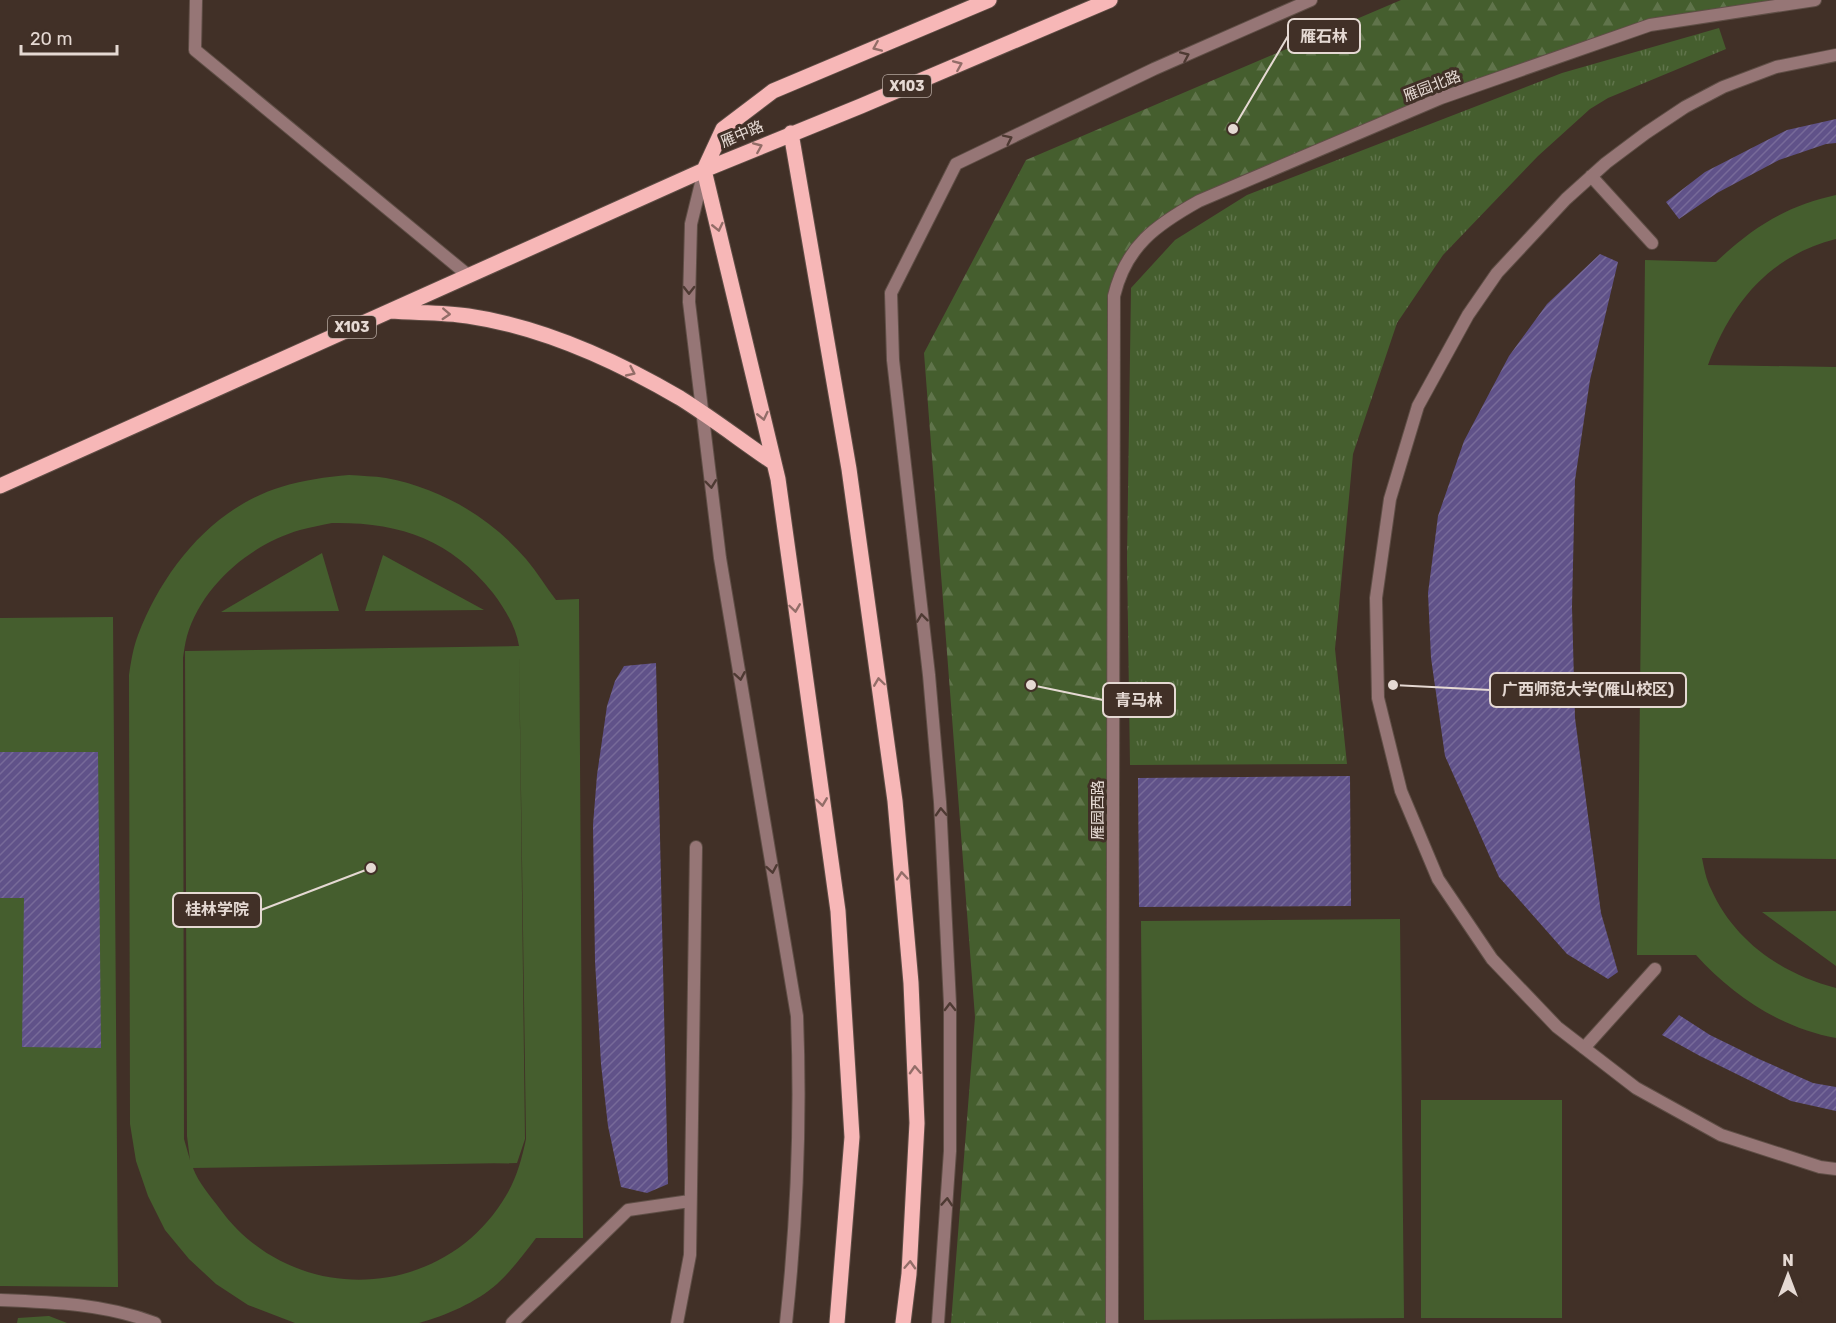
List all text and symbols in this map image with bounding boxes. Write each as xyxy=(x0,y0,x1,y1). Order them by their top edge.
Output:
scale bar xyxy=(21,18,117,56)
callout: 雁石林 xyxy=(1288,19,1360,53)
text: 雁石林 xyxy=(1300,27,1348,46)
text: 20 m xyxy=(30,28,72,50)
one-way arrow xyxy=(872,40,883,52)
one-way arrow xyxy=(1178,51,1189,63)
one-way arrow xyxy=(951,60,962,72)
street label: 雁园北路 xyxy=(1401,67,1463,105)
road number: X103 xyxy=(883,75,931,97)
street label: 雁中路 xyxy=(718,117,766,151)
one-way arrow xyxy=(1002,134,1013,146)
one-way arrow xyxy=(752,142,763,154)
one-way arrow xyxy=(710,221,723,231)
one-way arrow xyxy=(683,285,695,294)
one-way arrow xyxy=(441,308,450,321)
road number: X103 xyxy=(328,316,376,338)
one-way arrow xyxy=(624,364,635,376)
one-way arrow xyxy=(755,411,768,421)
one-way arrow xyxy=(704,479,717,488)
one-way arrow xyxy=(789,604,801,613)
one-way arrow xyxy=(917,613,929,623)
one-way arrow xyxy=(733,671,746,681)
callout: 广西师范大学(雁山校区) xyxy=(1490,673,1686,707)
one-way arrow xyxy=(873,677,885,687)
text: 广西师范大学(雁山校区) xyxy=(1502,680,1674,699)
callout: 青马林 xyxy=(1103,683,1175,717)
text: 青马林 xyxy=(1115,691,1163,710)
street label: 雁园西路 xyxy=(1089,780,1107,840)
one-way arrow xyxy=(816,797,828,806)
one-way arrow xyxy=(934,808,947,817)
one-way arrow xyxy=(766,864,778,873)
one-way arrow xyxy=(896,871,909,880)
callout: 桂林学院 xyxy=(173,893,261,927)
text: 桂林学院 xyxy=(185,900,249,919)
one-way arrow xyxy=(944,1002,956,1011)
one-way arrow xyxy=(908,1066,921,1075)
one-way arrow xyxy=(940,1197,953,1206)
north arrow xyxy=(1758,1245,1818,1305)
text: N xyxy=(1782,1251,1794,1270)
one-way arrow xyxy=(903,1260,916,1269)

